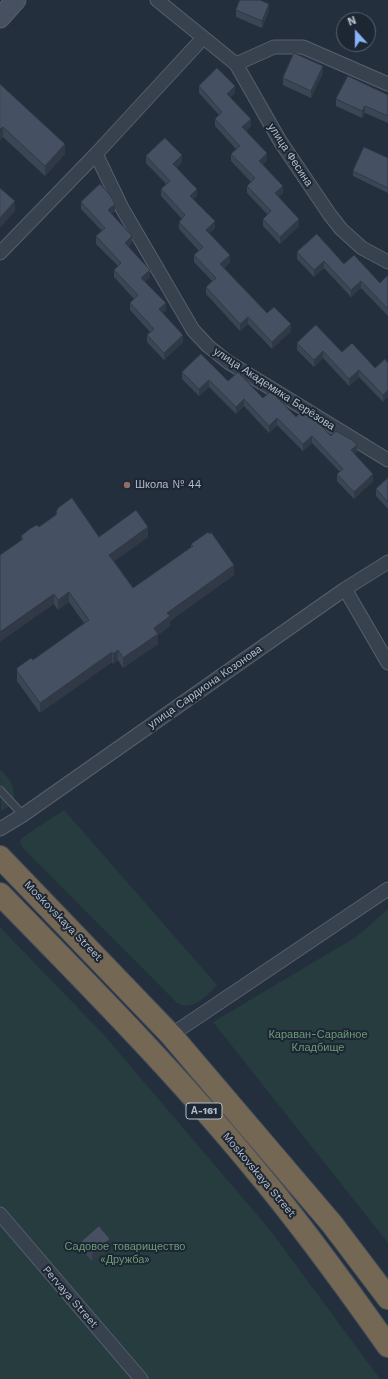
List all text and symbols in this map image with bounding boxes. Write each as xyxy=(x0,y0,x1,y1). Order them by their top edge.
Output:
north arrow xyxy=(336,12,376,52)
text: N xyxy=(346,14,358,29)
street label: улица Фесина xyxy=(265,121,315,189)
street label: улица Академика Берёзова xyxy=(211,345,337,433)
place label: Школа № 44 xyxy=(135,478,201,492)
marker: Школа № 44 xyxy=(122,480,132,490)
street label: улица Сардиона Козонова xyxy=(145,643,265,731)
street label: Moskovskaya Street xyxy=(21,878,105,964)
park label: Караван-Сарайное Кладбище xyxy=(268,1028,368,1054)
road number: А-161 xyxy=(186,1103,222,1119)
street label: Moskovskaya Street xyxy=(220,1130,298,1220)
park label: Садовое товарищество «Дружба» xyxy=(65,1240,185,1266)
street label: Pervaya Street xyxy=(40,1263,100,1331)

